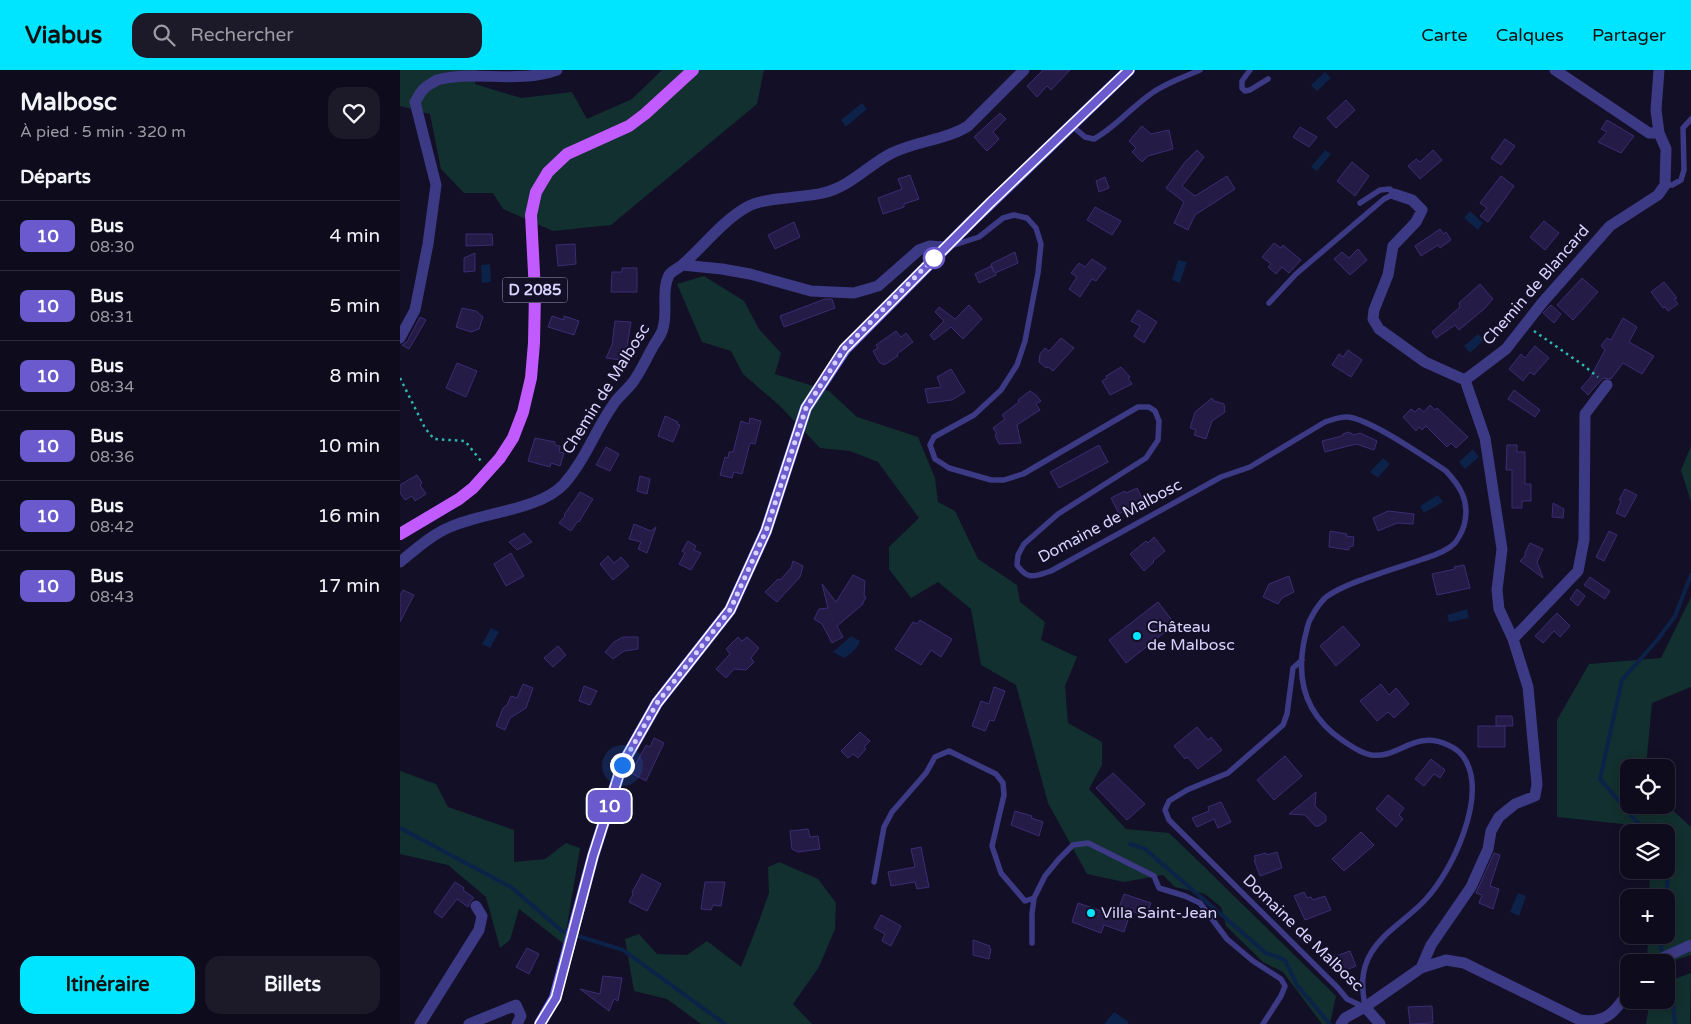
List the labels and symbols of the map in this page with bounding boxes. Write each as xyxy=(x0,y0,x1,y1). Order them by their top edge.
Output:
street label: Chemin de Blancard xyxy=(1478,221,1594,349)
unlabelled marker xyxy=(923,247,945,269)
road number: D 2085 xyxy=(502,278,568,302)
street label: Chemin de Malbosc xyxy=(558,320,654,458)
street label: Domaine de Malbosc xyxy=(1035,475,1185,567)
place label: Château de Malbosc xyxy=(1147,617,1235,655)
marker: Château de Malbosc xyxy=(1131,630,1143,642)
your location xyxy=(610,753,635,778)
line badge: 10 xyxy=(586,790,632,822)
street label: Domaine de Malbosc xyxy=(1239,870,1367,996)
place label: Villa Saint-Jean xyxy=(1101,903,1217,923)
marker: Villa Saint-Jean xyxy=(1085,907,1097,919)

